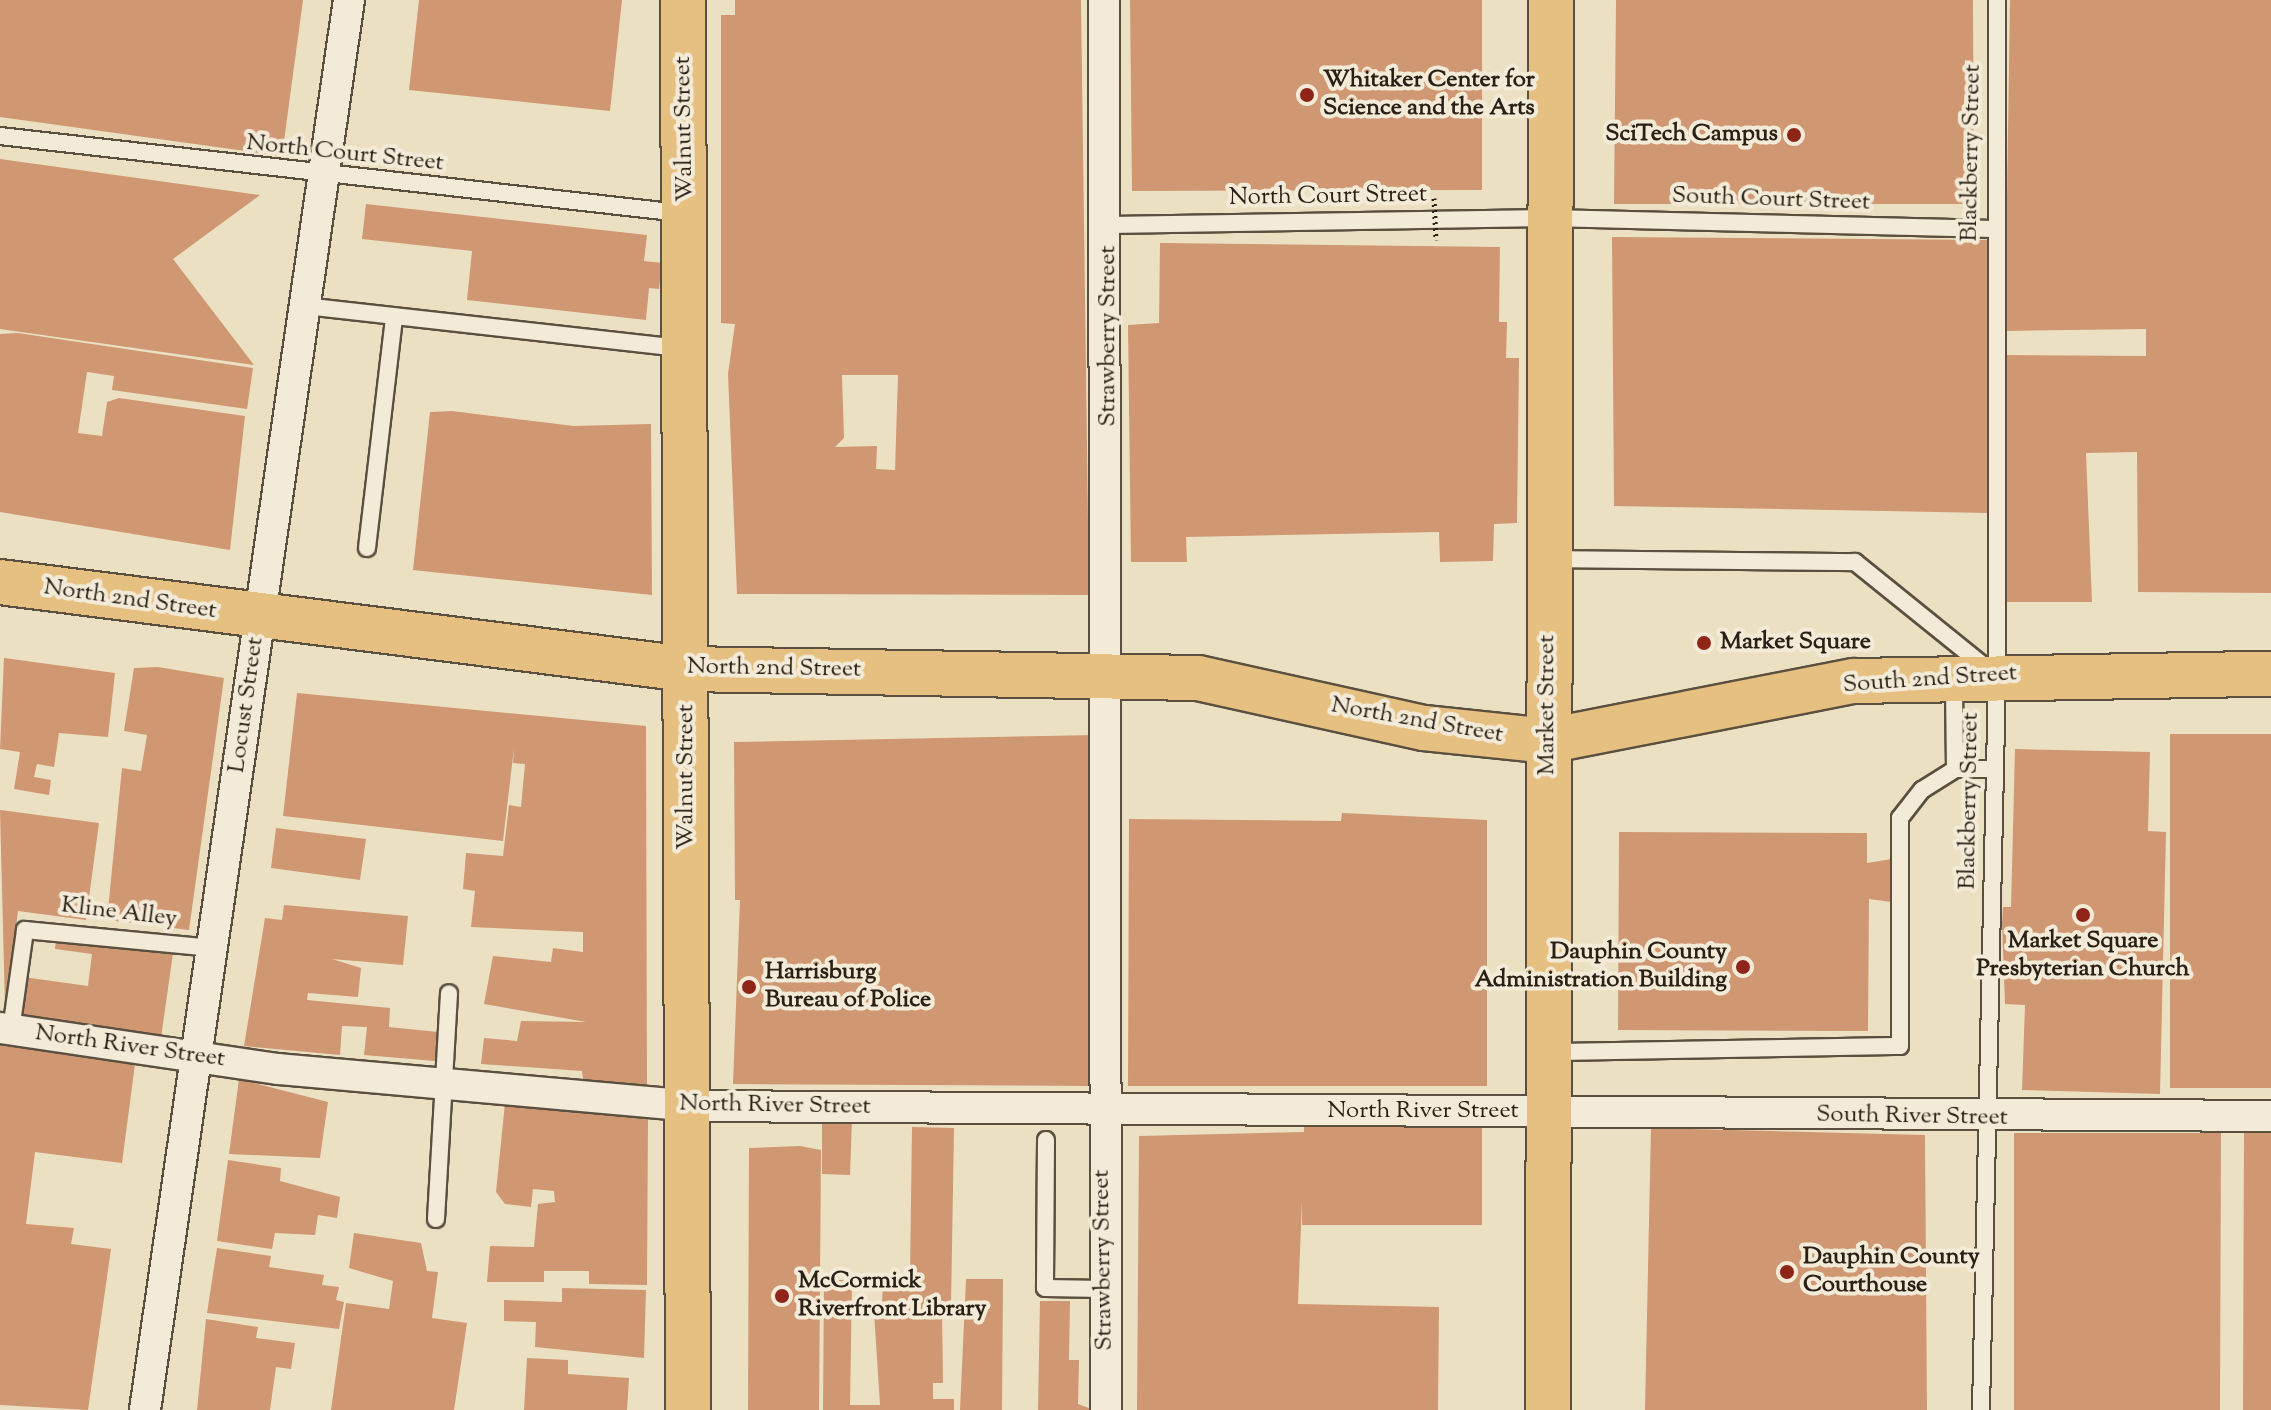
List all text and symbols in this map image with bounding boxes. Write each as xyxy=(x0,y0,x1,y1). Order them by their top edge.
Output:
street label: Walnut Street xyxy=(669,56,701,202)
street label: Blackberry Street xyxy=(1956,64,1988,242)
place label: Whitaker Center for Science and the Arts xyxy=(1323,67,1535,123)
marker: Whitaker Center for Science and the Arts xyxy=(1298,86,1316,104)
place label: SciTech Campus xyxy=(1605,121,1778,149)
marker: SciTech Campus xyxy=(1785,126,1803,144)
street label: North Court Street xyxy=(245,129,445,179)
street label: North Court Street xyxy=(1229,181,1427,213)
street label: South Court Street xyxy=(1671,182,1871,218)
street label: Strawberry Street xyxy=(1095,245,1123,427)
street label: North 2nd Street xyxy=(42,574,218,626)
place label: Market Square xyxy=(1720,629,1871,657)
marker: Market Square xyxy=(1695,634,1713,652)
street label: Locust Street xyxy=(223,635,271,775)
street label: Market Street xyxy=(1534,635,1562,775)
street label: North 2nd Street xyxy=(687,653,861,685)
street label: South 2nd Street xyxy=(1842,660,2018,700)
street label: North 2nd Street xyxy=(1329,692,1505,750)
street label: Walnut Street xyxy=(673,704,701,850)
street label: Blackberry Street xyxy=(1954,712,1986,890)
street label: Kline Alley xyxy=(59,892,179,934)
marker: Market Square Presbyterian Church xyxy=(2074,906,2092,924)
place label: Market Square Presbyterian Church xyxy=(1976,928,2190,984)
place label: Dauphin County Administration Building xyxy=(1474,939,1727,995)
marker: Dauphin County Administration Building xyxy=(1734,958,1752,976)
place label: Harrisburg Bureau of Police xyxy=(765,959,931,1015)
marker: Harrisburg Bureau of Police xyxy=(740,978,758,996)
street label: North River Street xyxy=(33,1019,227,1075)
street label: North River Street xyxy=(679,1090,871,1122)
street label: North River Street xyxy=(1327,1098,1519,1126)
street label: South River Street xyxy=(1816,1101,2008,1133)
street label: Strawberry Street xyxy=(1088,1169,1120,1351)
place label: Dauphin County Courthouse xyxy=(1803,1244,1980,1300)
marker: Dauphin County Courthouse xyxy=(1778,1263,1796,1281)
place label: McCormick Riverfront Library xyxy=(798,1268,986,1324)
marker: McCormick Riverfront Library xyxy=(773,1287,791,1305)

